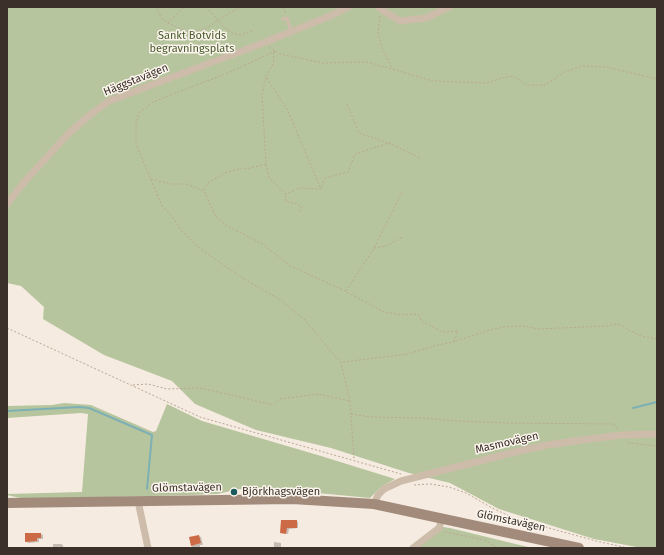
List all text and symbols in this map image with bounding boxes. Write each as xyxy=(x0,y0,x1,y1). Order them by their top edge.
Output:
park label: Sankt Botvids begravningsplats xyxy=(150,29,234,55)
street label: Häggstavägen xyxy=(102,61,170,99)
street label: Masmovägen xyxy=(474,429,540,457)
street label: Glömstavägen xyxy=(152,481,222,495)
place label: Björkhagsvägen xyxy=(242,485,320,499)
marker: Björkhagsvägen xyxy=(229,487,239,497)
street label: Glömstavägen xyxy=(475,507,547,535)

